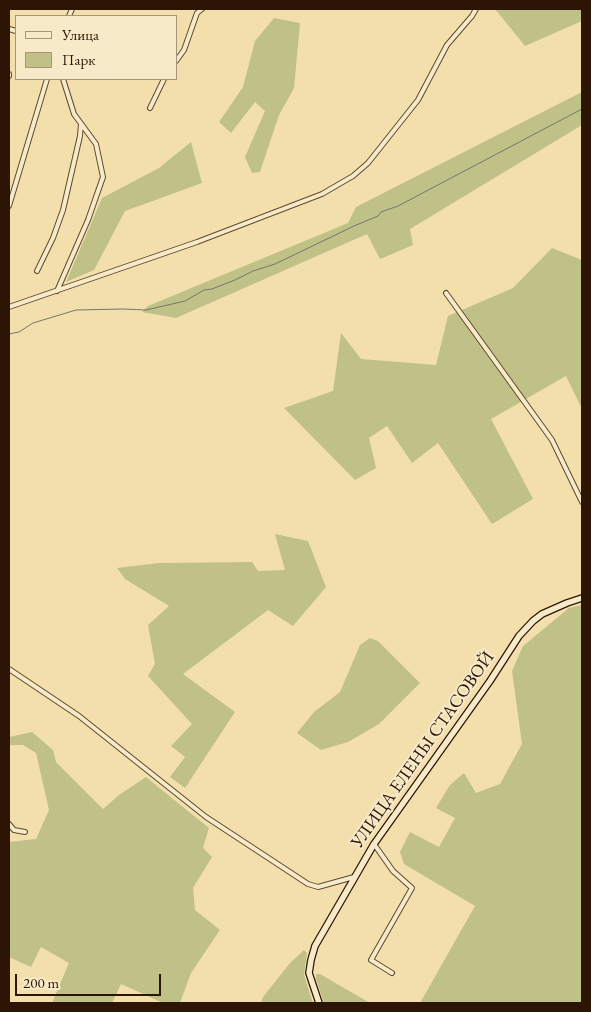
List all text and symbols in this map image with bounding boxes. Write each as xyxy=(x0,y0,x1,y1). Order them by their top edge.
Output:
legend xyxy=(15,15,178,80)
text: Улица xyxy=(62,25,99,44)
text: Парк xyxy=(62,50,95,69)
street label: УЛИЦА ЕЛЕНЫ СТАСОВОЙ xyxy=(347,648,499,852)
scale bar xyxy=(18,964,164,996)
text: 200 m xyxy=(23,973,59,992)

